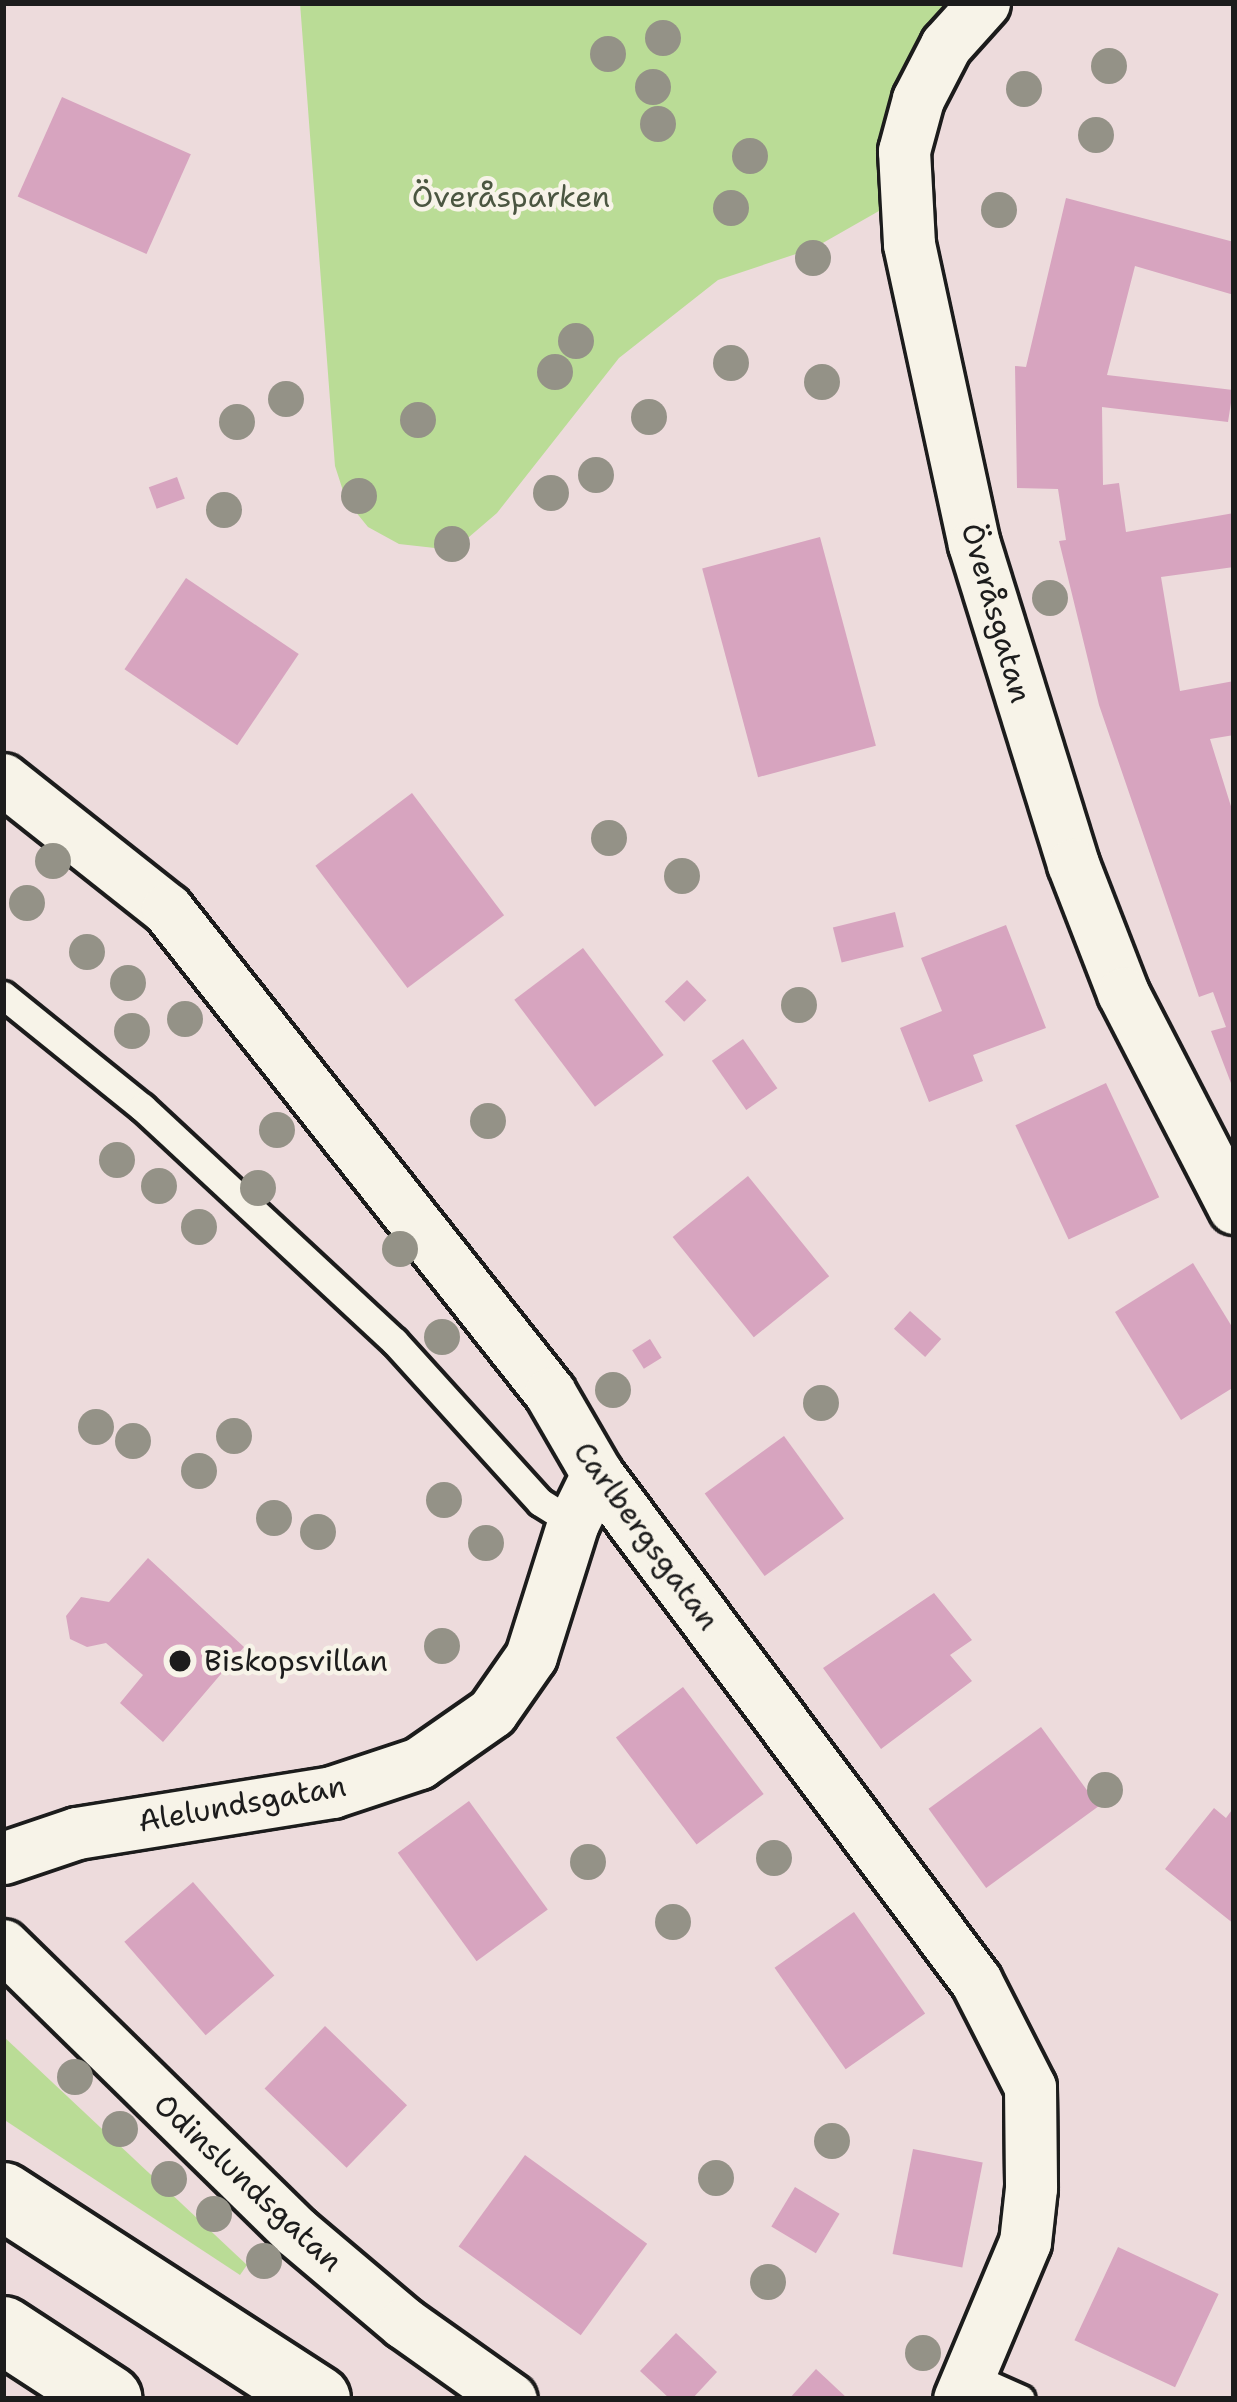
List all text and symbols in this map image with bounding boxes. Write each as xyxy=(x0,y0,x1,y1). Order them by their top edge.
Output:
park label: Överåsparken xyxy=(412,179,610,215)
street label: Överåsgatan xyxy=(953,519,1039,707)
street label: Carlbergsgatan xyxy=(566,1435,726,1637)
place label: Biskopsvillan xyxy=(204,1643,388,1679)
marker: Biskopsvillan xyxy=(167,1648,193,1674)
street label: Alelundsgatan xyxy=(135,1768,349,1840)
street label: Odinslundsgatan xyxy=(146,2087,350,2279)

